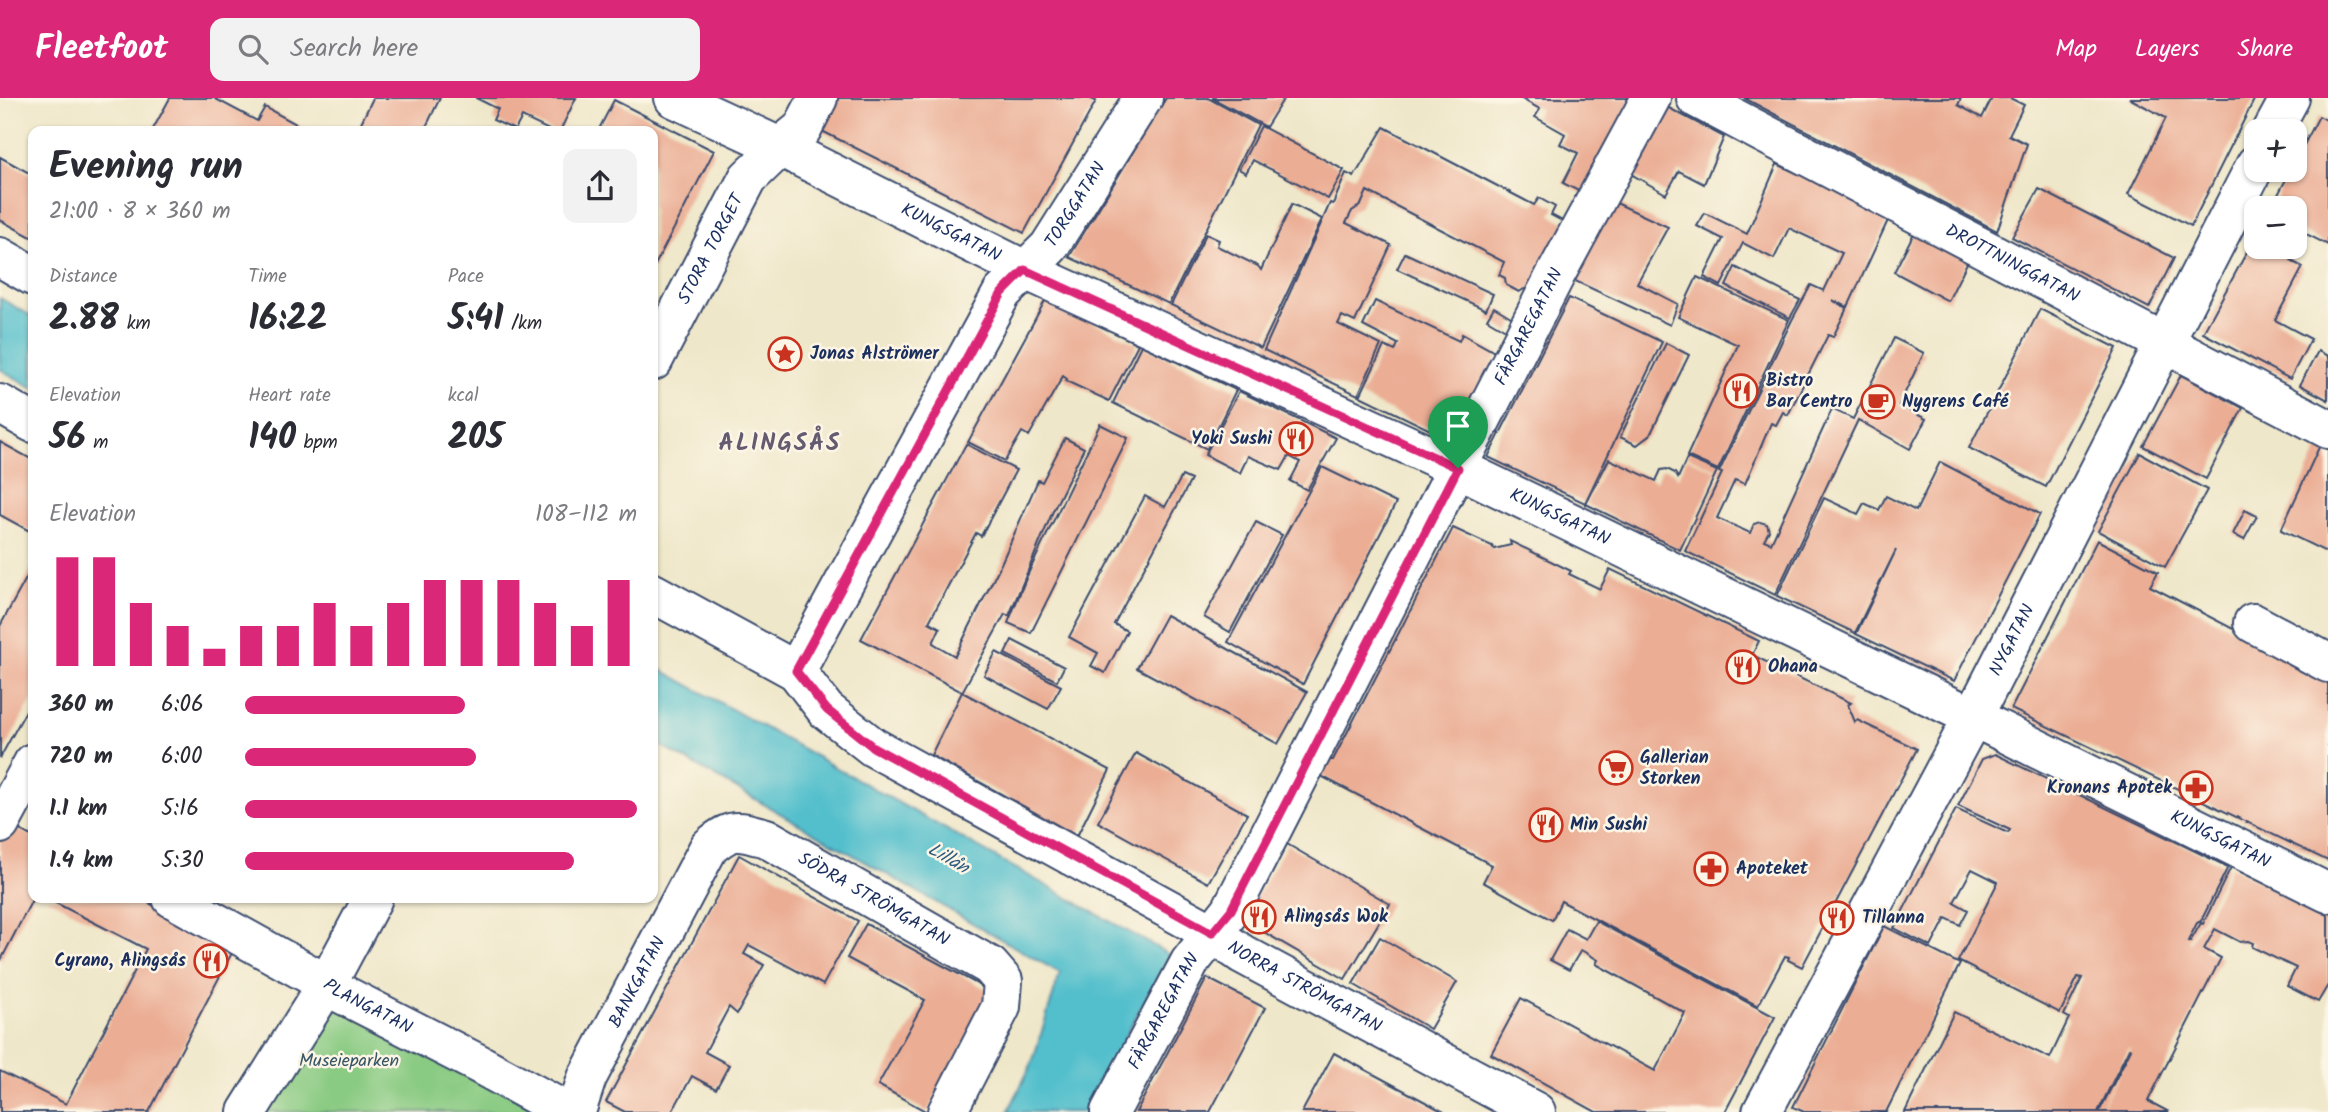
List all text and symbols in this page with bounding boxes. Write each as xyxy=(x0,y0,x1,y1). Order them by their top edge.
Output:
search box xyxy=(210,18,700,81)
text: Fleetfoot xyxy=(35,23,168,76)
text: Search here xyxy=(290,28,418,70)
icon: search xyxy=(234,30,272,68)
text: Map xyxy=(2055,30,2097,69)
text: Layers xyxy=(2135,30,2199,69)
text: Share xyxy=(2237,30,2293,69)
map controls xyxy=(2244,119,2307,259)
button: + xyxy=(2244,119,2307,182)
text: Evening run xyxy=(49,138,243,198)
button: share xyxy=(563,149,637,223)
street label: TORGGATAN xyxy=(1037,156,1114,254)
street label: STORA TORGET xyxy=(670,187,752,310)
text: 21:00 · 8 × 360 m xyxy=(49,194,231,230)
street label: KUNGSGATAN xyxy=(896,195,1006,270)
button: − xyxy=(2244,196,2307,259)
street label: DROTTNINGGATAN xyxy=(1940,216,2085,311)
text: Distance xyxy=(49,262,117,292)
text: Time xyxy=(248,262,287,292)
text: Pace xyxy=(448,262,484,292)
street label: FÄRGAREGATAN xyxy=(1487,263,1571,391)
text: 2.88 xyxy=(49,292,119,348)
text: 16:22 xyxy=(248,292,327,348)
text: 5:41 xyxy=(448,292,504,348)
text: km xyxy=(119,309,151,339)
text: /km xyxy=(504,309,542,339)
place icon: Jonas Alströmer xyxy=(766,335,804,373)
place label: Jonas Alströmer xyxy=(810,340,940,369)
place label: Bistro Bar Centro xyxy=(1766,367,1853,417)
restaurant icon: Bistro Bar Centro xyxy=(1722,372,1760,410)
text: Elevation xyxy=(49,381,121,411)
text: Heart rate xyxy=(248,381,331,411)
text: kcal xyxy=(448,381,479,411)
cafe icon: Nygrens Café xyxy=(1859,383,1897,421)
place label: Nygrens Café xyxy=(1902,388,2009,417)
pin xyxy=(1428,396,1488,468)
icon: arrive xyxy=(1439,407,1477,445)
text: 56 xyxy=(49,411,86,467)
text: 140 xyxy=(248,411,296,467)
text: 205 xyxy=(448,411,504,467)
restaurant icon: Yoki Sushi xyxy=(1277,420,1315,458)
district label: ALINGSÅS xyxy=(719,424,841,463)
place label: Yoki Sushi xyxy=(1191,425,1272,454)
text: m xyxy=(86,428,108,458)
text: bpm xyxy=(296,428,338,458)
street label: KUNGSGATAN xyxy=(1504,480,1615,554)
text: Elevation xyxy=(49,497,136,533)
text: 108–112 m xyxy=(535,497,637,533)
street label: NYGATAN xyxy=(1982,599,2043,681)
restaurant icon: Ohana xyxy=(1724,648,1762,686)
place label: Ohana xyxy=(1768,653,1818,682)
text: 360 m xyxy=(49,687,114,723)
text: 6:06 xyxy=(161,687,204,723)
text: 720 m xyxy=(49,739,113,775)
text: 6:00 xyxy=(161,739,202,775)
place label: Gallerian Storken xyxy=(1640,744,1709,794)
supermarket icon: Gallerian Storken xyxy=(1597,749,1635,787)
pharmacy icon: Kronans Apotek xyxy=(2177,769,2215,807)
place label: Kronans Apotek xyxy=(2047,774,2173,803)
text: 1.1 km xyxy=(49,791,107,827)
text: 5:16 xyxy=(161,791,199,827)
street label: KUNGSGATAN xyxy=(2165,802,2275,877)
restaurant icon: Min Sushi xyxy=(1527,806,1565,844)
place label: Min Sushi xyxy=(1570,811,1647,840)
water label: Lillån xyxy=(922,835,976,884)
text: 1.4 km xyxy=(49,843,113,879)
text: 5:30 xyxy=(161,843,204,879)
street label: SÖDRA STRÖMGATAN xyxy=(792,845,955,954)
pharmacy icon: Apoteket xyxy=(1692,850,1730,888)
place label: Apoteket xyxy=(1736,855,1809,884)
restaurant icon: Alingsås Wok xyxy=(1240,898,1278,936)
restaurant icon: Tillanna xyxy=(1818,899,1856,937)
place label: Alingsås Wok xyxy=(1284,903,1389,932)
place label: Tillanna xyxy=(1862,904,1924,933)
street label: BANKGATAN xyxy=(601,931,674,1033)
street label: NORRA STRÖMGATAN xyxy=(1221,933,1387,1041)
restaurant icon: Cyrano, Alingsås xyxy=(192,942,230,980)
street label: FÄRGAREGATAN xyxy=(1121,946,1207,1075)
place label: Cyrano, Alingsås xyxy=(54,947,187,976)
street label: PLANGATAN xyxy=(317,971,417,1042)
park label: Museieparken xyxy=(299,1047,399,1076)

